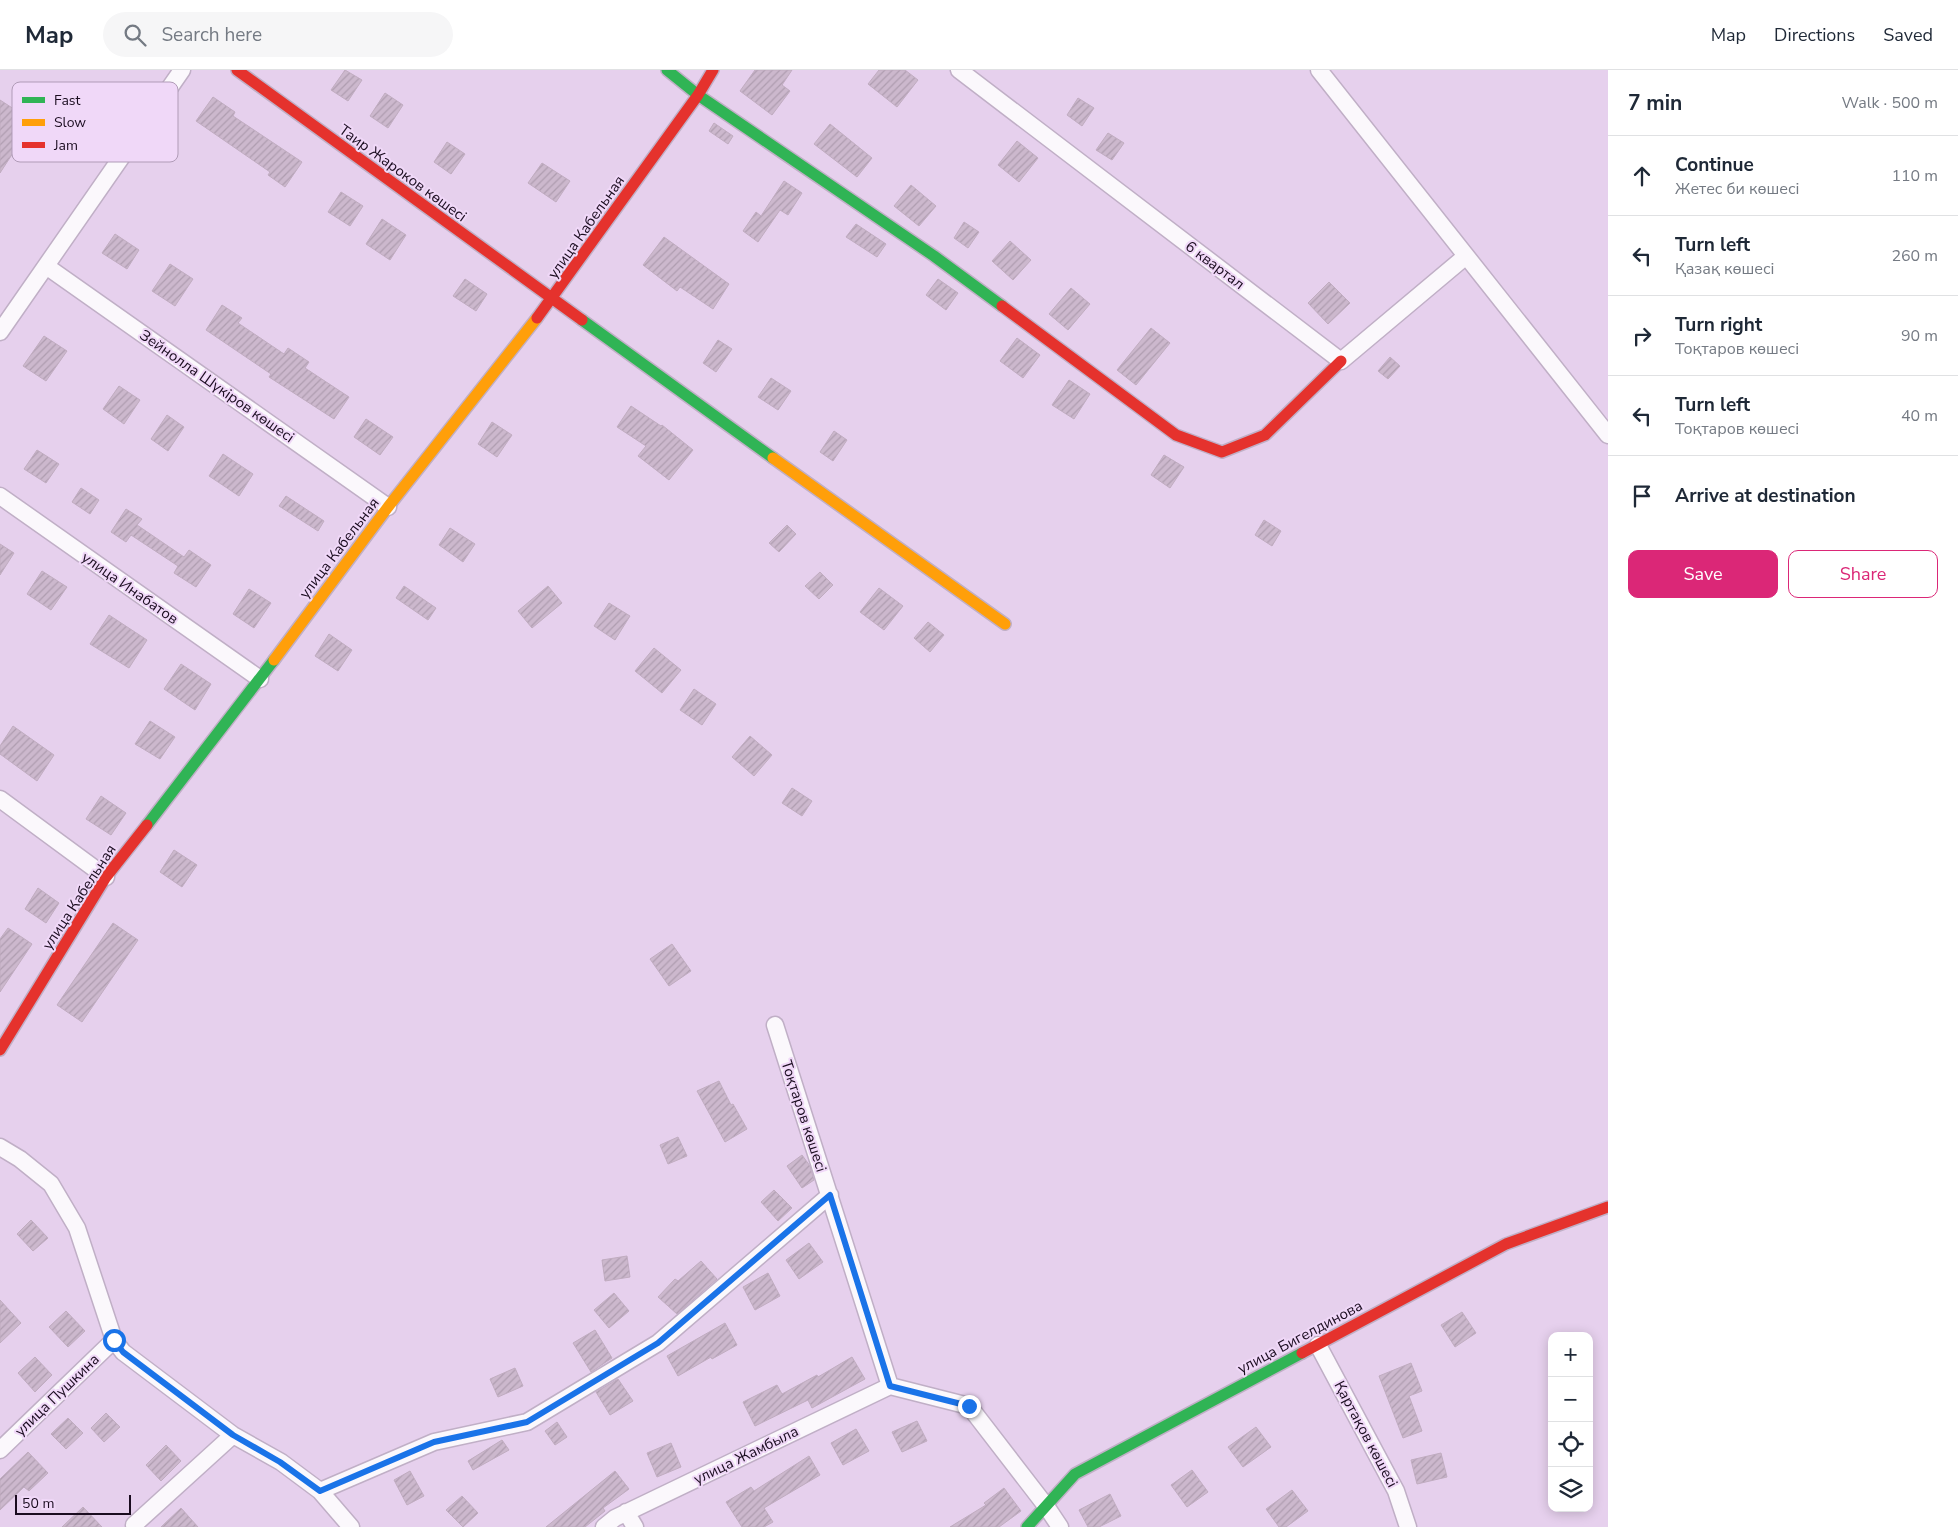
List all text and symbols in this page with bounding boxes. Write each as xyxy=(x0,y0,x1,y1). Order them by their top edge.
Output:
search box xyxy=(103,12,453,57)
text: Map xyxy=(25,19,73,51)
icon: search xyxy=(121,21,149,49)
text: Search here xyxy=(161,22,262,48)
text: Map xyxy=(1711,23,1746,47)
text: Directions xyxy=(1774,23,1855,47)
text: Saved xyxy=(1883,23,1933,47)
legend xyxy=(12,82,178,162)
text: 7 min xyxy=(1628,89,1682,117)
text: Fast xyxy=(54,91,80,110)
text: Walk · 500 m xyxy=(1842,92,1938,114)
text: Slow xyxy=(54,113,86,132)
street label: Таир Жароков көшесі xyxy=(335,120,471,226)
text: Jam xyxy=(53,136,78,155)
text: Continue xyxy=(1675,152,1754,178)
icon: ahead xyxy=(1628,162,1656,190)
text: 110 m xyxy=(1891,165,1938,187)
street label: улица Кабельная xyxy=(543,171,629,283)
text: Жетес би көшесі xyxy=(1675,178,1799,200)
text: Turn left xyxy=(1675,232,1750,258)
street label: 6 квартал xyxy=(1181,236,1249,294)
icon: left xyxy=(1628,242,1656,270)
text: 260 m xyxy=(1891,245,1938,267)
text: Қазақ көшесі xyxy=(1675,258,1774,280)
text: Turn right xyxy=(1675,312,1762,338)
icon: right xyxy=(1628,322,1656,350)
street label: Зейнолла Шүкіров көшесі xyxy=(136,325,298,447)
text: 90 m xyxy=(1901,325,1938,347)
text: Тоқтаров көшесі xyxy=(1675,338,1799,360)
text: Turn left xyxy=(1675,392,1750,418)
icon: left xyxy=(1628,402,1656,430)
text: 40 m xyxy=(1901,405,1938,427)
text: Тоқтаров көшесі xyxy=(1675,418,1799,440)
icon: arrive xyxy=(1628,482,1656,510)
text: Arrive at destination xyxy=(1675,483,1856,509)
street label: улица Кабельная xyxy=(294,493,384,603)
street label: улица Инабатов xyxy=(78,547,182,629)
button: Save xyxy=(1628,550,1778,598)
button: Share xyxy=(1788,550,1938,598)
street label: улица Кабельная xyxy=(37,841,121,953)
street label: Тоқтаров көшесі xyxy=(777,1058,831,1174)
street label: улица Бигелдинова xyxy=(1234,1296,1366,1378)
route start xyxy=(103,1329,126,1352)
map controls xyxy=(1548,1332,1593,1512)
button: + xyxy=(1548,1332,1593,1377)
street label: улица Пушкина xyxy=(10,1349,104,1441)
street label: Қартақов көшесі xyxy=(1329,1377,1403,1491)
button: − xyxy=(1548,1377,1593,1422)
route end xyxy=(958,1395,981,1418)
street label: улица Жамбыла xyxy=(690,1421,802,1489)
button: locate xyxy=(1548,1422,1593,1467)
button: layers xyxy=(1548,1467,1593,1512)
scale bar xyxy=(15,1492,131,1515)
text: 50 m xyxy=(22,1494,54,1513)

